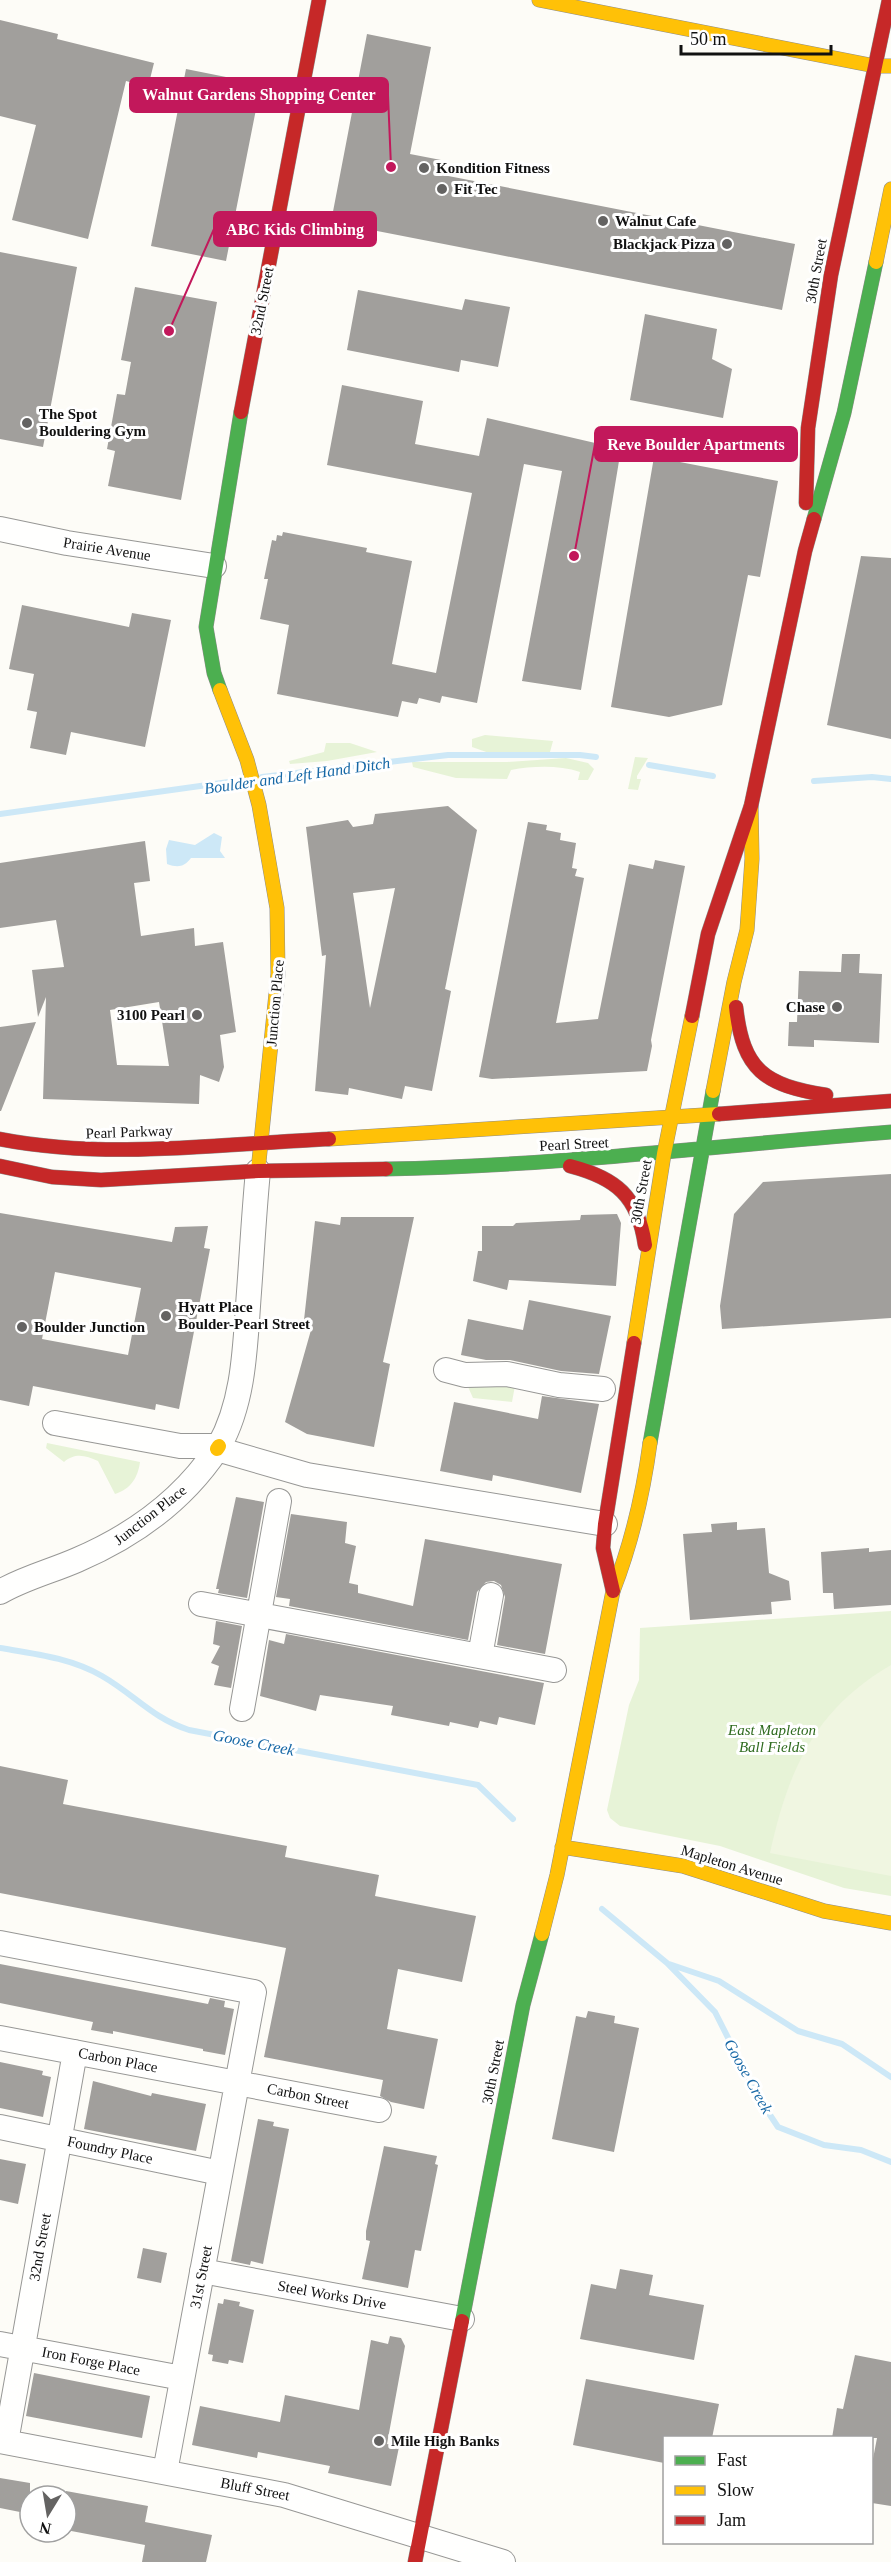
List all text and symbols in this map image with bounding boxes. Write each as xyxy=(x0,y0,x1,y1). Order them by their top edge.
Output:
scale bar xyxy=(681,18,831,56)
text: 50 m xyxy=(690,29,727,49)
callout: Walnut Gardens Shopping Center xyxy=(130,78,388,112)
text: Walnut Gardens Shopping Center xyxy=(142,86,376,104)
place label: Kondition Fitness xyxy=(436,160,550,176)
marker: Kondition Fitness xyxy=(417,161,431,175)
place label: Fit Tec xyxy=(454,181,498,197)
marker: Fit Tec xyxy=(435,182,449,196)
callout: ABC Kids Climbing xyxy=(214,212,376,246)
place label: Walnut Cafe xyxy=(615,213,697,229)
marker: Walnut Cafe xyxy=(596,214,610,228)
text: ABC Kids Climbing xyxy=(226,221,364,239)
place label: Blackjack Pizza xyxy=(613,236,715,252)
marker: Blackjack Pizza xyxy=(720,237,734,251)
street label: 30th Street xyxy=(802,237,830,305)
street label: 32nd Street xyxy=(248,265,277,336)
place label: The Spot Bouldering Gym xyxy=(39,406,147,439)
marker: The Spot Bouldering Gym xyxy=(20,416,34,430)
callout: Reve Boulder Apartments xyxy=(595,427,797,461)
text: Reve Boulder Apartments xyxy=(607,436,785,454)
street label: Prairie Avenue xyxy=(62,534,152,564)
water label: Boulder and Left Hand Ditch xyxy=(203,754,391,798)
street label: Junction Place xyxy=(263,959,287,1047)
place label: Chase xyxy=(786,999,825,1015)
marker: Chase xyxy=(830,1000,844,1014)
place label: 3100 Pearl xyxy=(117,1007,185,1023)
marker: 3100 Pearl xyxy=(190,1008,204,1022)
street label: Pearl Parkway xyxy=(85,1122,173,1142)
street label: Pearl Street xyxy=(539,1134,610,1154)
street label: 30th Street xyxy=(627,1158,655,1226)
place label: Hyatt Place Boulder-Pearl Street xyxy=(178,1299,310,1332)
marker: Hyatt Place Boulder-Pearl Street xyxy=(159,1309,173,1323)
place label: Boulder Junction xyxy=(34,1319,146,1335)
marker: Boulder Junction xyxy=(15,1320,29,1334)
street label: Junction Place xyxy=(111,1482,189,1548)
park label: East Mapleton Ball Fields xyxy=(727,1722,816,1755)
water label: Goose Creek xyxy=(212,1726,297,1759)
street label: Mapleton Avenue xyxy=(679,1842,785,1888)
water label: Goose Creek xyxy=(721,2036,776,2117)
street label: 30th Street xyxy=(479,2038,507,2106)
street label: Carbon Place xyxy=(77,2044,159,2076)
street label: Carbon Street xyxy=(266,2080,351,2112)
street label: Foundry Place xyxy=(66,2133,155,2167)
street label: 32nd Street xyxy=(26,2211,54,2282)
street label: 31st Street xyxy=(187,2243,215,2310)
street label: Steel Works Drive xyxy=(276,2278,388,2313)
street label: Iron Forge Place xyxy=(41,2344,142,2378)
place label: Mile High Banks xyxy=(391,2433,500,2449)
marker: Mile High Banks xyxy=(372,2434,386,2448)
legend xyxy=(663,2436,873,2544)
text: Fast xyxy=(717,2450,747,2470)
street label: Bluff Street xyxy=(219,2474,292,2504)
text: Slow xyxy=(717,2480,754,2500)
north arrow xyxy=(18,2484,78,2544)
text: Jam xyxy=(717,2510,746,2530)
text: N xyxy=(38,2519,53,2538)

